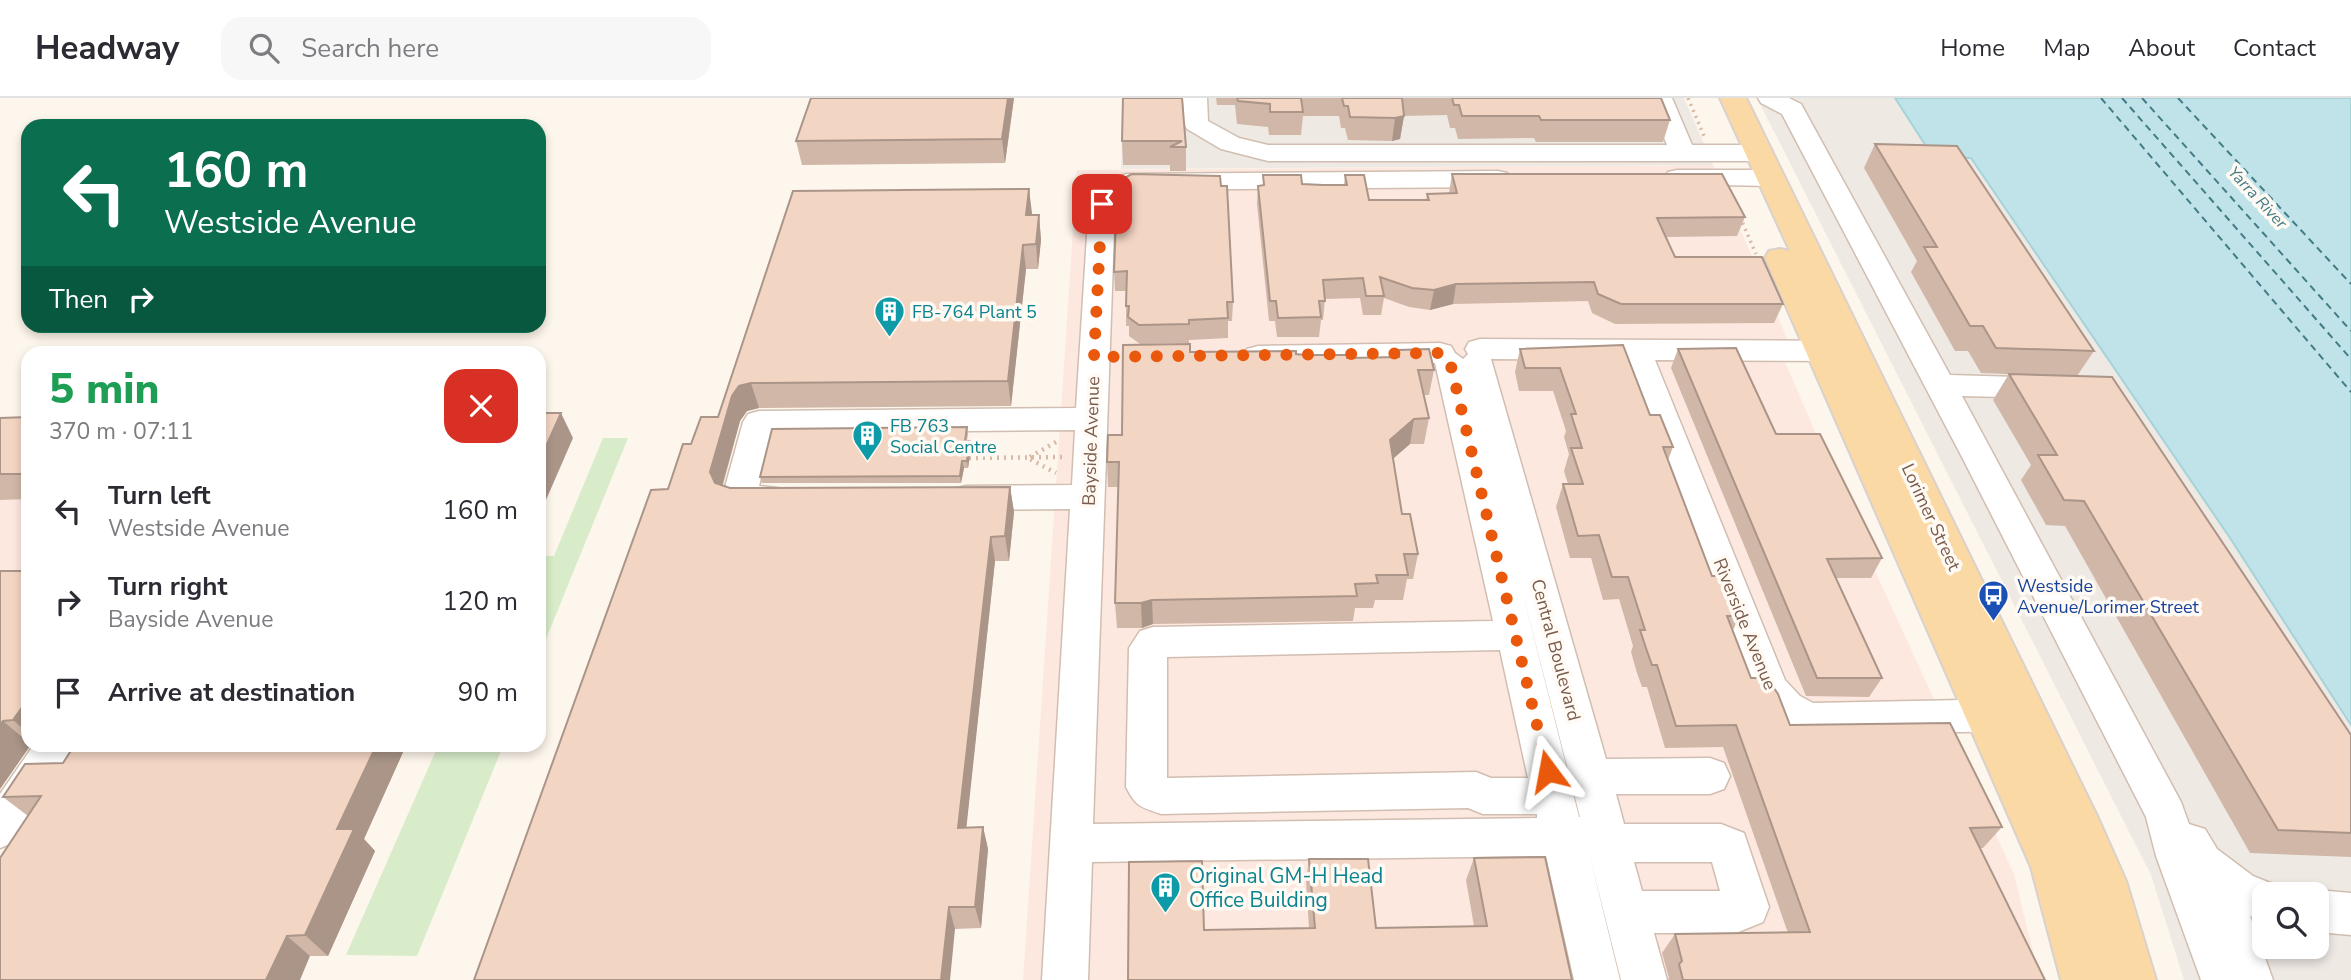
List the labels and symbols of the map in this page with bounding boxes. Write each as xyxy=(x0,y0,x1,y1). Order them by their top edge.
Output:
water label: Yarra River xyxy=(2223,162,2293,234)
pin xyxy=(1072,174,1132,234)
building icon: FB-764 Plant 5 xyxy=(872,295,906,339)
place label: FB-764 Plant 5 xyxy=(912,300,1037,324)
street label: Bayside Avenue xyxy=(1077,376,1105,506)
place label: FB 763 Social Centre xyxy=(890,414,997,459)
building icon: FB 763 Social Centre xyxy=(850,419,884,463)
street label: Lorimer Street xyxy=(1896,460,1967,575)
street label: Riverside Avenue xyxy=(1708,555,1782,693)
place label: Westside Avenue/Lorimer Street xyxy=(2017,574,2200,619)
street label: Central Boulevard xyxy=(1526,576,1586,724)
bus stop icon: Westside Avenue/Lorimer Street xyxy=(1977,579,2011,623)
position arrow xyxy=(1511,734,1585,808)
place label: Original GM-H Head Office Building xyxy=(1189,862,1383,914)
building icon: Original GM-H Head Office Building xyxy=(1149,871,1183,915)

